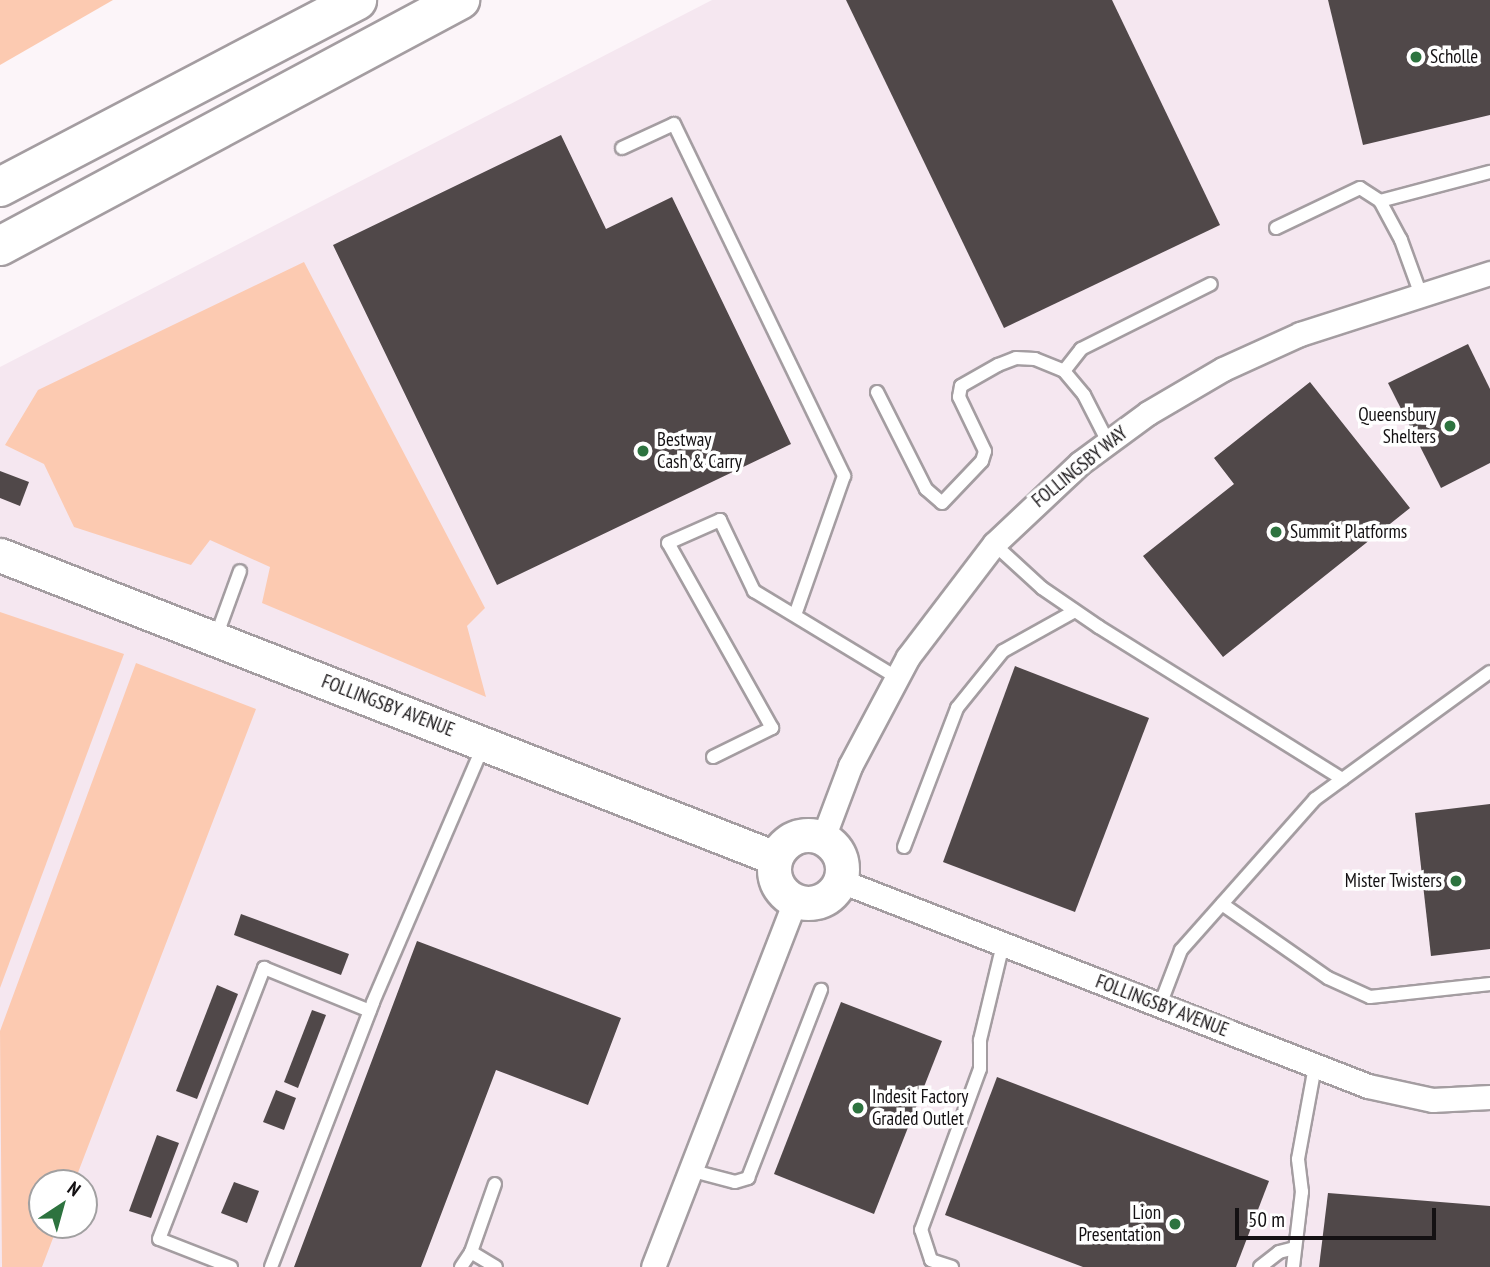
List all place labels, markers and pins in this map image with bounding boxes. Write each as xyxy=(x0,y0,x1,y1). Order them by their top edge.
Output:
place label: Scholle xyxy=(1430,46,1478,68)
marker: Scholle xyxy=(1408,49,1424,65)
place label: Queensbury Shelters xyxy=(1358,404,1436,448)
marker: Queensbury Shelters xyxy=(1442,418,1458,434)
place label: Bestway Cash & Carry xyxy=(657,429,742,473)
marker: Bestway Cash & Carry xyxy=(635,443,651,459)
place label: Summit Platforms xyxy=(1290,521,1407,543)
marker: Summit Platforms xyxy=(1268,524,1284,540)
place label: Mister Twisters xyxy=(1344,870,1442,892)
marker: Mister Twisters xyxy=(1448,873,1464,889)
place label: Indesit Factory Graded Outlet xyxy=(872,1086,968,1130)
marker: Indesit Factory Graded Outlet xyxy=(850,1100,866,1116)
place label: Lion Presentation xyxy=(1079,1202,1161,1246)
marker: Lion Presentation xyxy=(1167,1216,1183,1232)

